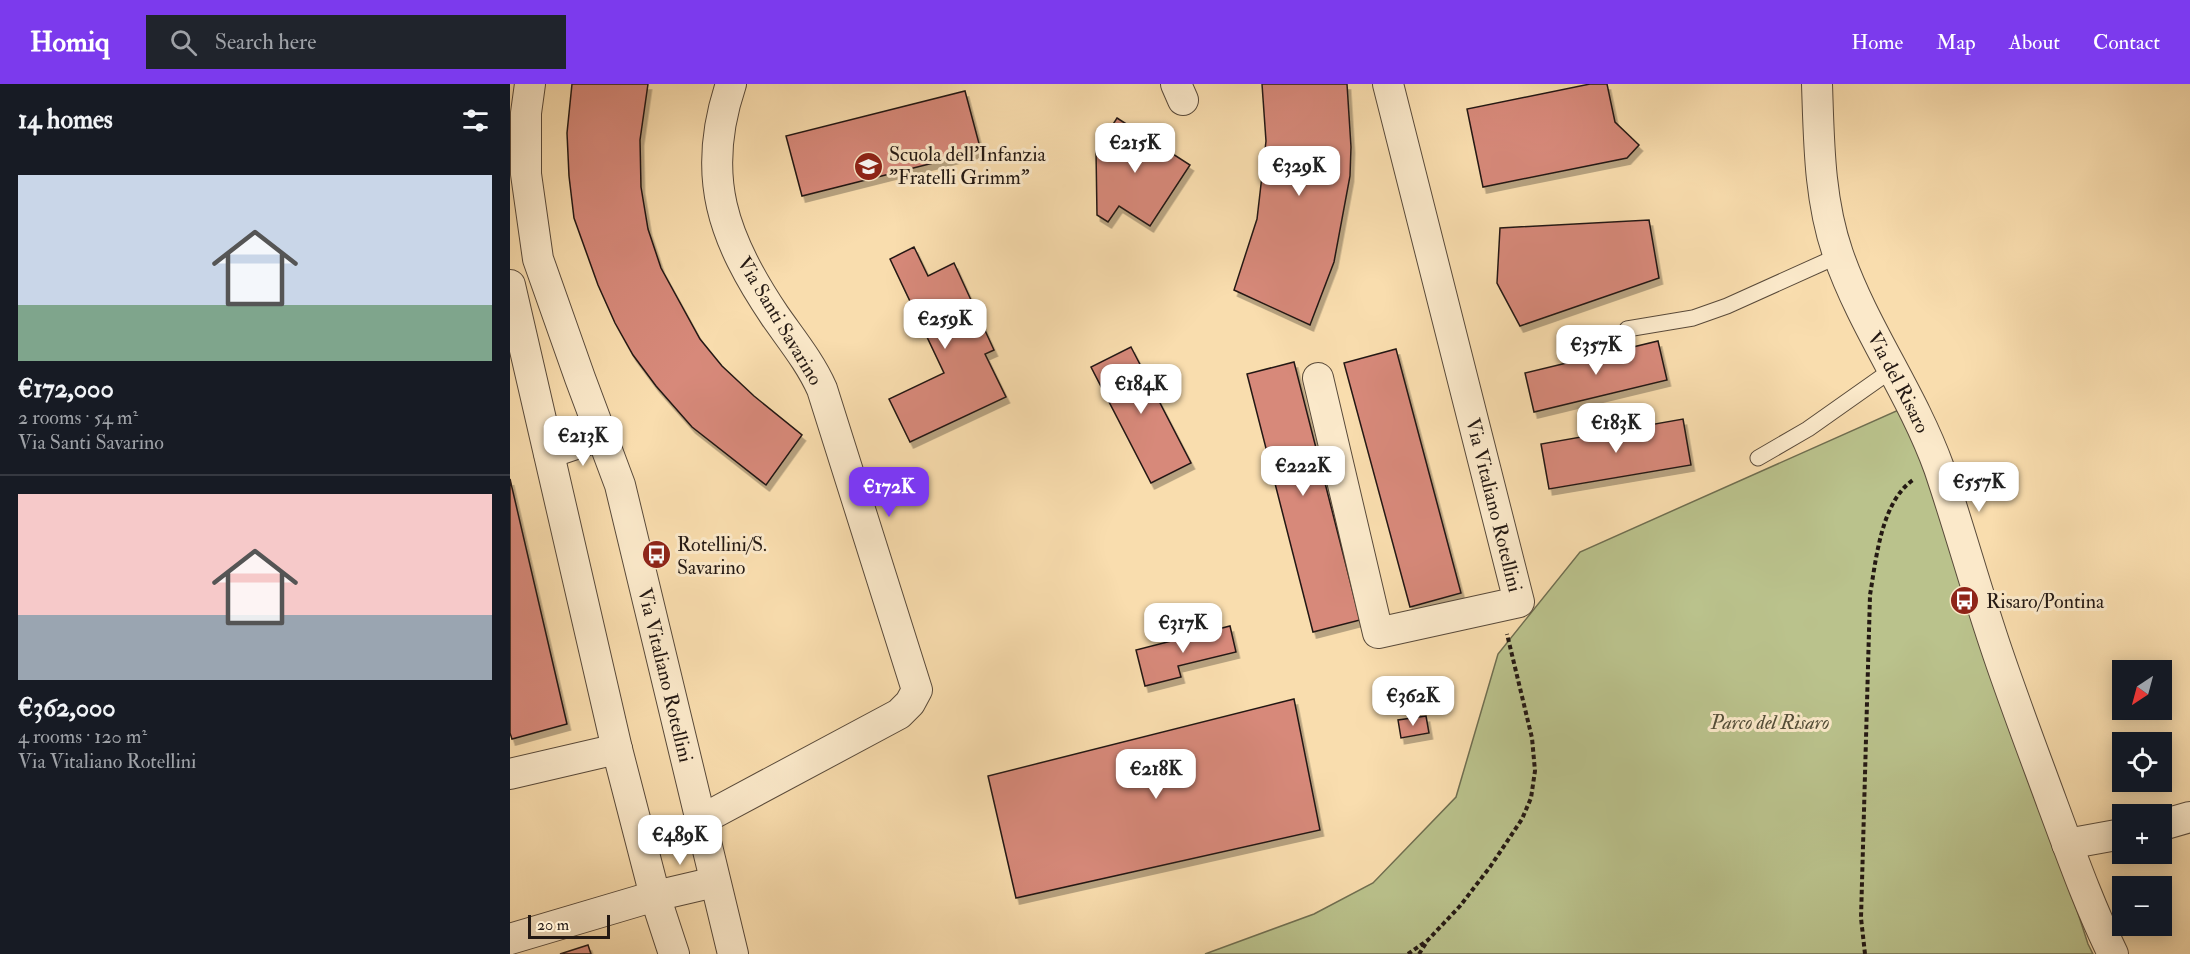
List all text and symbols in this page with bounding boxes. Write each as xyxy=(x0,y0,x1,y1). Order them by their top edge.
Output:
search box xyxy=(146,15,566,69)
text: Homiq xyxy=(30,25,110,60)
icon: search xyxy=(167,26,200,59)
text: Search here xyxy=(215,28,316,56)
text: Home xyxy=(1851,29,1903,56)
text: Map xyxy=(1936,29,1976,56)
text: About xyxy=(2009,29,2060,56)
text: Contact xyxy=(2093,29,2160,56)
text: 14 homes xyxy=(18,104,113,136)
icon: filters xyxy=(459,104,492,137)
pin: €215K xyxy=(1093,123,1177,174)
text: €215K xyxy=(1109,130,1161,155)
place label: Scuola dell'Infanzia "Fratelli Grimm" xyxy=(889,142,1046,190)
pin: €329K xyxy=(1257,146,1341,197)
school or university icon: Scuola dell'Infanzia "Fratelli Grimm" xyxy=(852,150,884,182)
text: €329K xyxy=(1272,153,1326,178)
icon: home xyxy=(201,214,309,322)
street label: Via Santi Savarino xyxy=(732,252,828,390)
pin: €259K xyxy=(903,299,987,350)
text: €259K xyxy=(918,306,972,331)
pin: €357K xyxy=(1554,325,1638,376)
street label: Via del Risaro xyxy=(1862,327,1935,437)
text: €357K xyxy=(1570,332,1622,357)
pin: €184K xyxy=(1099,364,1183,415)
text: €184K xyxy=(1115,371,1168,396)
text: €172,000 xyxy=(18,373,114,405)
pin: €183K xyxy=(1574,403,1658,454)
text: 2 rooms · 54 m² xyxy=(18,405,138,430)
text: €183K xyxy=(1591,410,1641,435)
street label: Via Vitaliano Rotellini xyxy=(1460,415,1528,595)
pin: €213K xyxy=(541,416,625,467)
text: €213K xyxy=(558,423,608,448)
text: Via Santi Savarino xyxy=(18,430,164,455)
pin: €222K xyxy=(1261,446,1345,497)
text: €222K xyxy=(1275,453,1331,478)
pin: €557K xyxy=(1937,462,2021,513)
pin: €172K xyxy=(847,467,931,518)
text: €557K xyxy=(1953,469,2005,494)
text: €172K xyxy=(863,474,915,499)
place label: Rotellini/S. Savarino xyxy=(677,532,767,580)
icon: home xyxy=(201,533,309,641)
bus stop icon: Rotellini/S. Savarino xyxy=(640,539,672,571)
street label: Via Vitaliano Rotellini xyxy=(633,585,699,765)
bus stop icon: Risaro/Pontina xyxy=(1949,585,1981,617)
place label: Risaro/Pontina xyxy=(1986,589,2105,614)
pin: €317K xyxy=(1141,603,1225,654)
text: €317K xyxy=(1158,610,1208,635)
north arrow xyxy=(2112,660,2172,720)
map controls xyxy=(2112,660,2172,936)
pin: €362K xyxy=(1371,676,1455,727)
text: €362K xyxy=(1386,683,1440,708)
text: €362,000 xyxy=(18,692,116,724)
park label: Parco del Risaro xyxy=(1710,710,1829,735)
text: 4 rooms · 120 m² xyxy=(18,724,147,749)
button: locate xyxy=(2112,732,2172,792)
text: Via Vitaliano Rotellini xyxy=(18,749,196,774)
pin: €218K xyxy=(1114,749,1198,800)
text: €218K xyxy=(1130,756,1182,781)
button: + xyxy=(2112,804,2172,864)
pin: €489K xyxy=(638,815,722,866)
text: €489K xyxy=(652,822,708,847)
button: − xyxy=(2112,876,2172,936)
scale bar xyxy=(528,912,610,940)
text: 20 m xyxy=(537,915,569,935)

